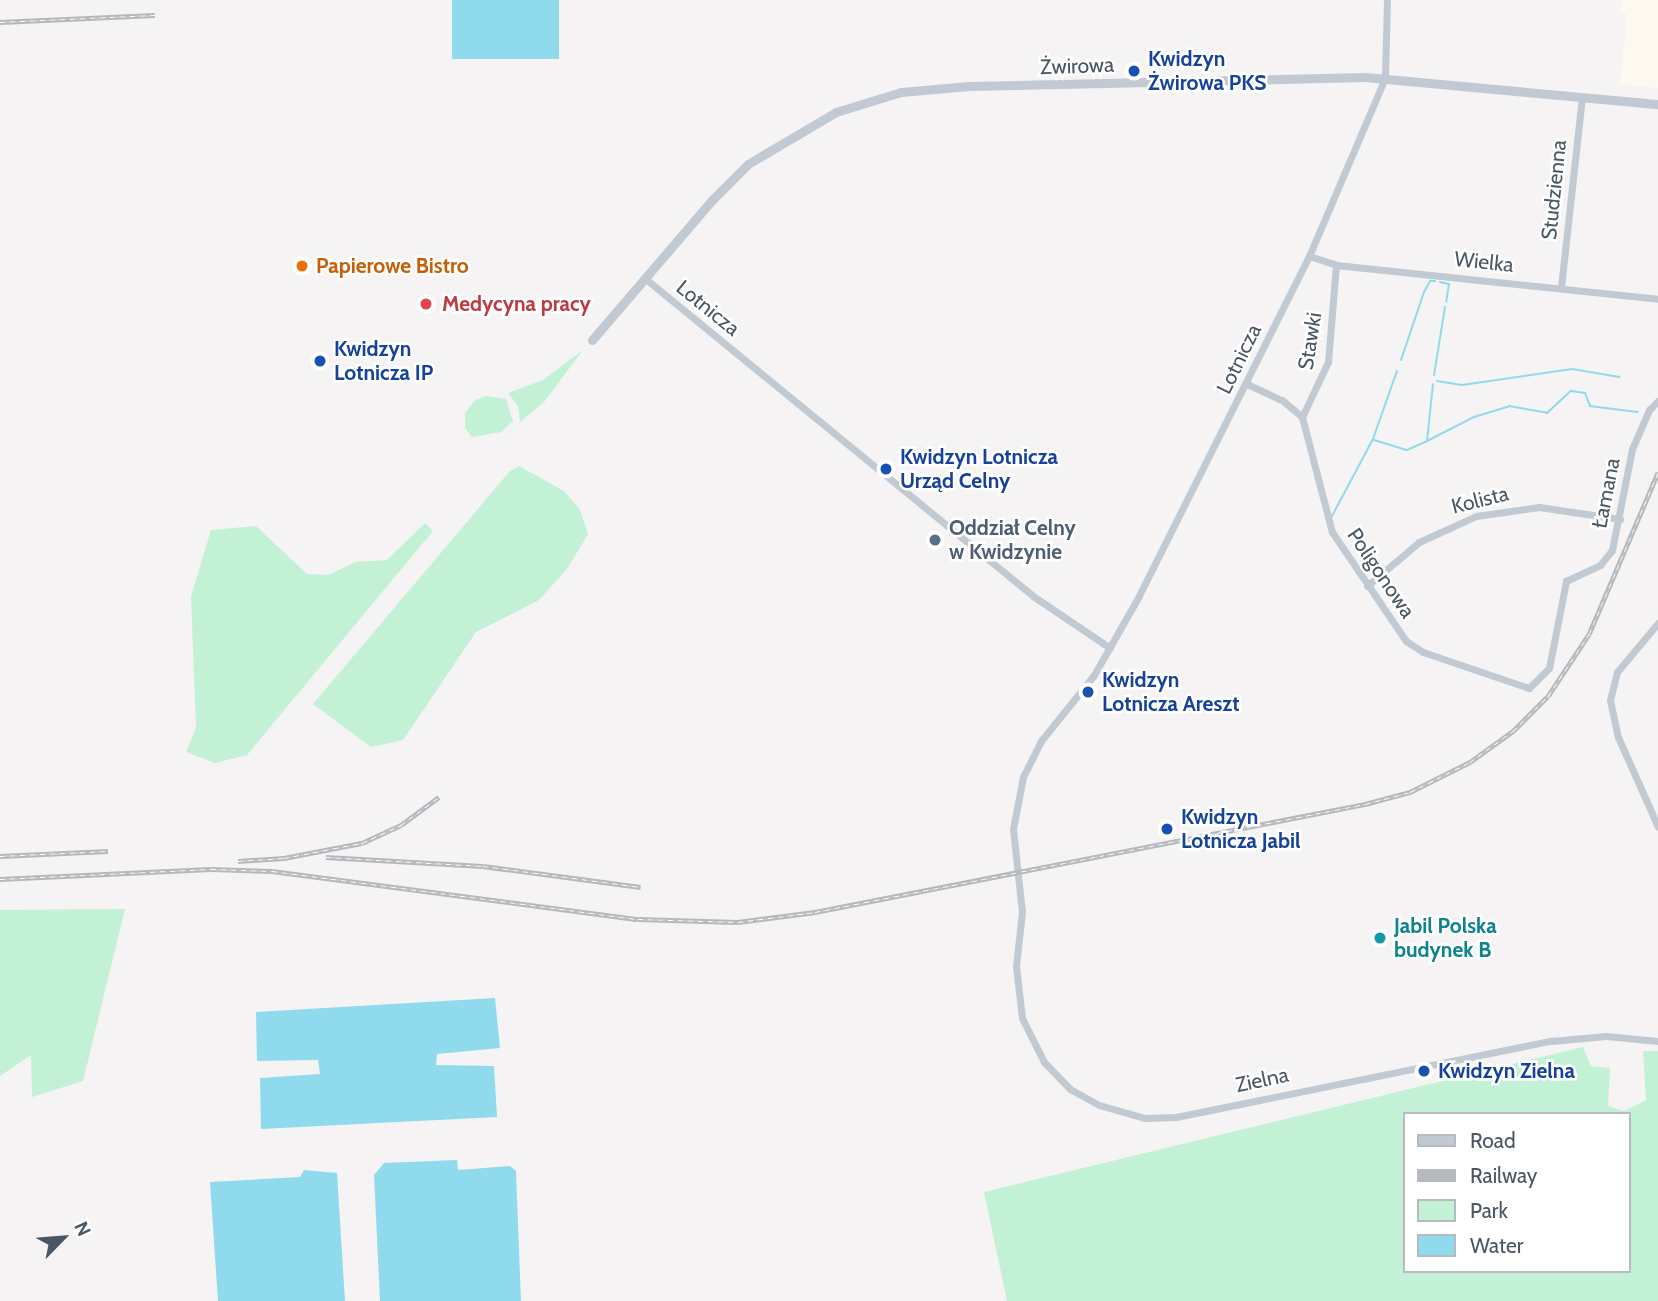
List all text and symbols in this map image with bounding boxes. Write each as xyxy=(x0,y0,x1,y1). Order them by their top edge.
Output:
place label: Kwidzyn Żwirowa PKS xyxy=(1148,46,1266,96)
street label: Żwirowa xyxy=(1039,52,1115,80)
marker: Kwidzyn Żwirowa PKS xyxy=(1126,63,1142,79)
street label: Studzienna xyxy=(1536,139,1572,241)
street label: Wielka xyxy=(1453,246,1515,278)
place label: Papierowe Bistro xyxy=(316,253,469,279)
marker: Papierowe Bistro xyxy=(294,258,310,274)
street label: Lotnicza xyxy=(671,275,745,341)
place label: Medycyna pracy xyxy=(442,291,591,317)
marker: Medycyna pracy xyxy=(416,294,436,314)
street label: Stawki xyxy=(1293,310,1327,372)
street label: Lotnicza xyxy=(1211,320,1267,398)
place label: Kwidzyn Lotnicza IP xyxy=(334,336,433,386)
marker: Kwidzyn Lotnicza IP xyxy=(312,353,328,369)
place label: Kwidzyn Lotnicza Urząd Celny xyxy=(900,444,1058,494)
street label: Łamana xyxy=(1587,456,1625,530)
marker: Kwidzyn Lotnicza Urząd Celny xyxy=(878,461,894,477)
street label: Kolista xyxy=(1449,481,1511,519)
place label: Oddział Celny w Kwidzynie xyxy=(949,515,1076,565)
street label: Poligonowa xyxy=(1342,523,1420,623)
marker: Oddział Celny w Kwidzynie xyxy=(927,532,943,548)
place label: Kwidzyn Lotnicza Areszt xyxy=(1102,667,1239,717)
marker: Kwidzyn Lotnicza Areszt xyxy=(1080,684,1096,700)
place label: Kwidzyn Lotnicza Jabil xyxy=(1181,804,1300,854)
marker: Kwidzyn Lotnicza Jabil xyxy=(1159,821,1175,837)
place label: Jabil Polska budynek B xyxy=(1394,913,1497,963)
marker: Jabil Polska budynek B xyxy=(1372,930,1388,946)
place label: Kwidzyn Zielna xyxy=(1438,1058,1575,1084)
street label: Zielna xyxy=(1233,1062,1291,1098)
marker: Kwidzyn Zielna xyxy=(1416,1063,1432,1079)
legend xyxy=(1402,1112,1630,1273)
text: Road xyxy=(1470,1128,1516,1153)
text: Railway xyxy=(1470,1163,1537,1188)
text: Park xyxy=(1470,1198,1508,1223)
north arrow xyxy=(28,1203,98,1273)
text: N xyxy=(69,1218,96,1240)
text: Water xyxy=(1470,1233,1523,1258)

